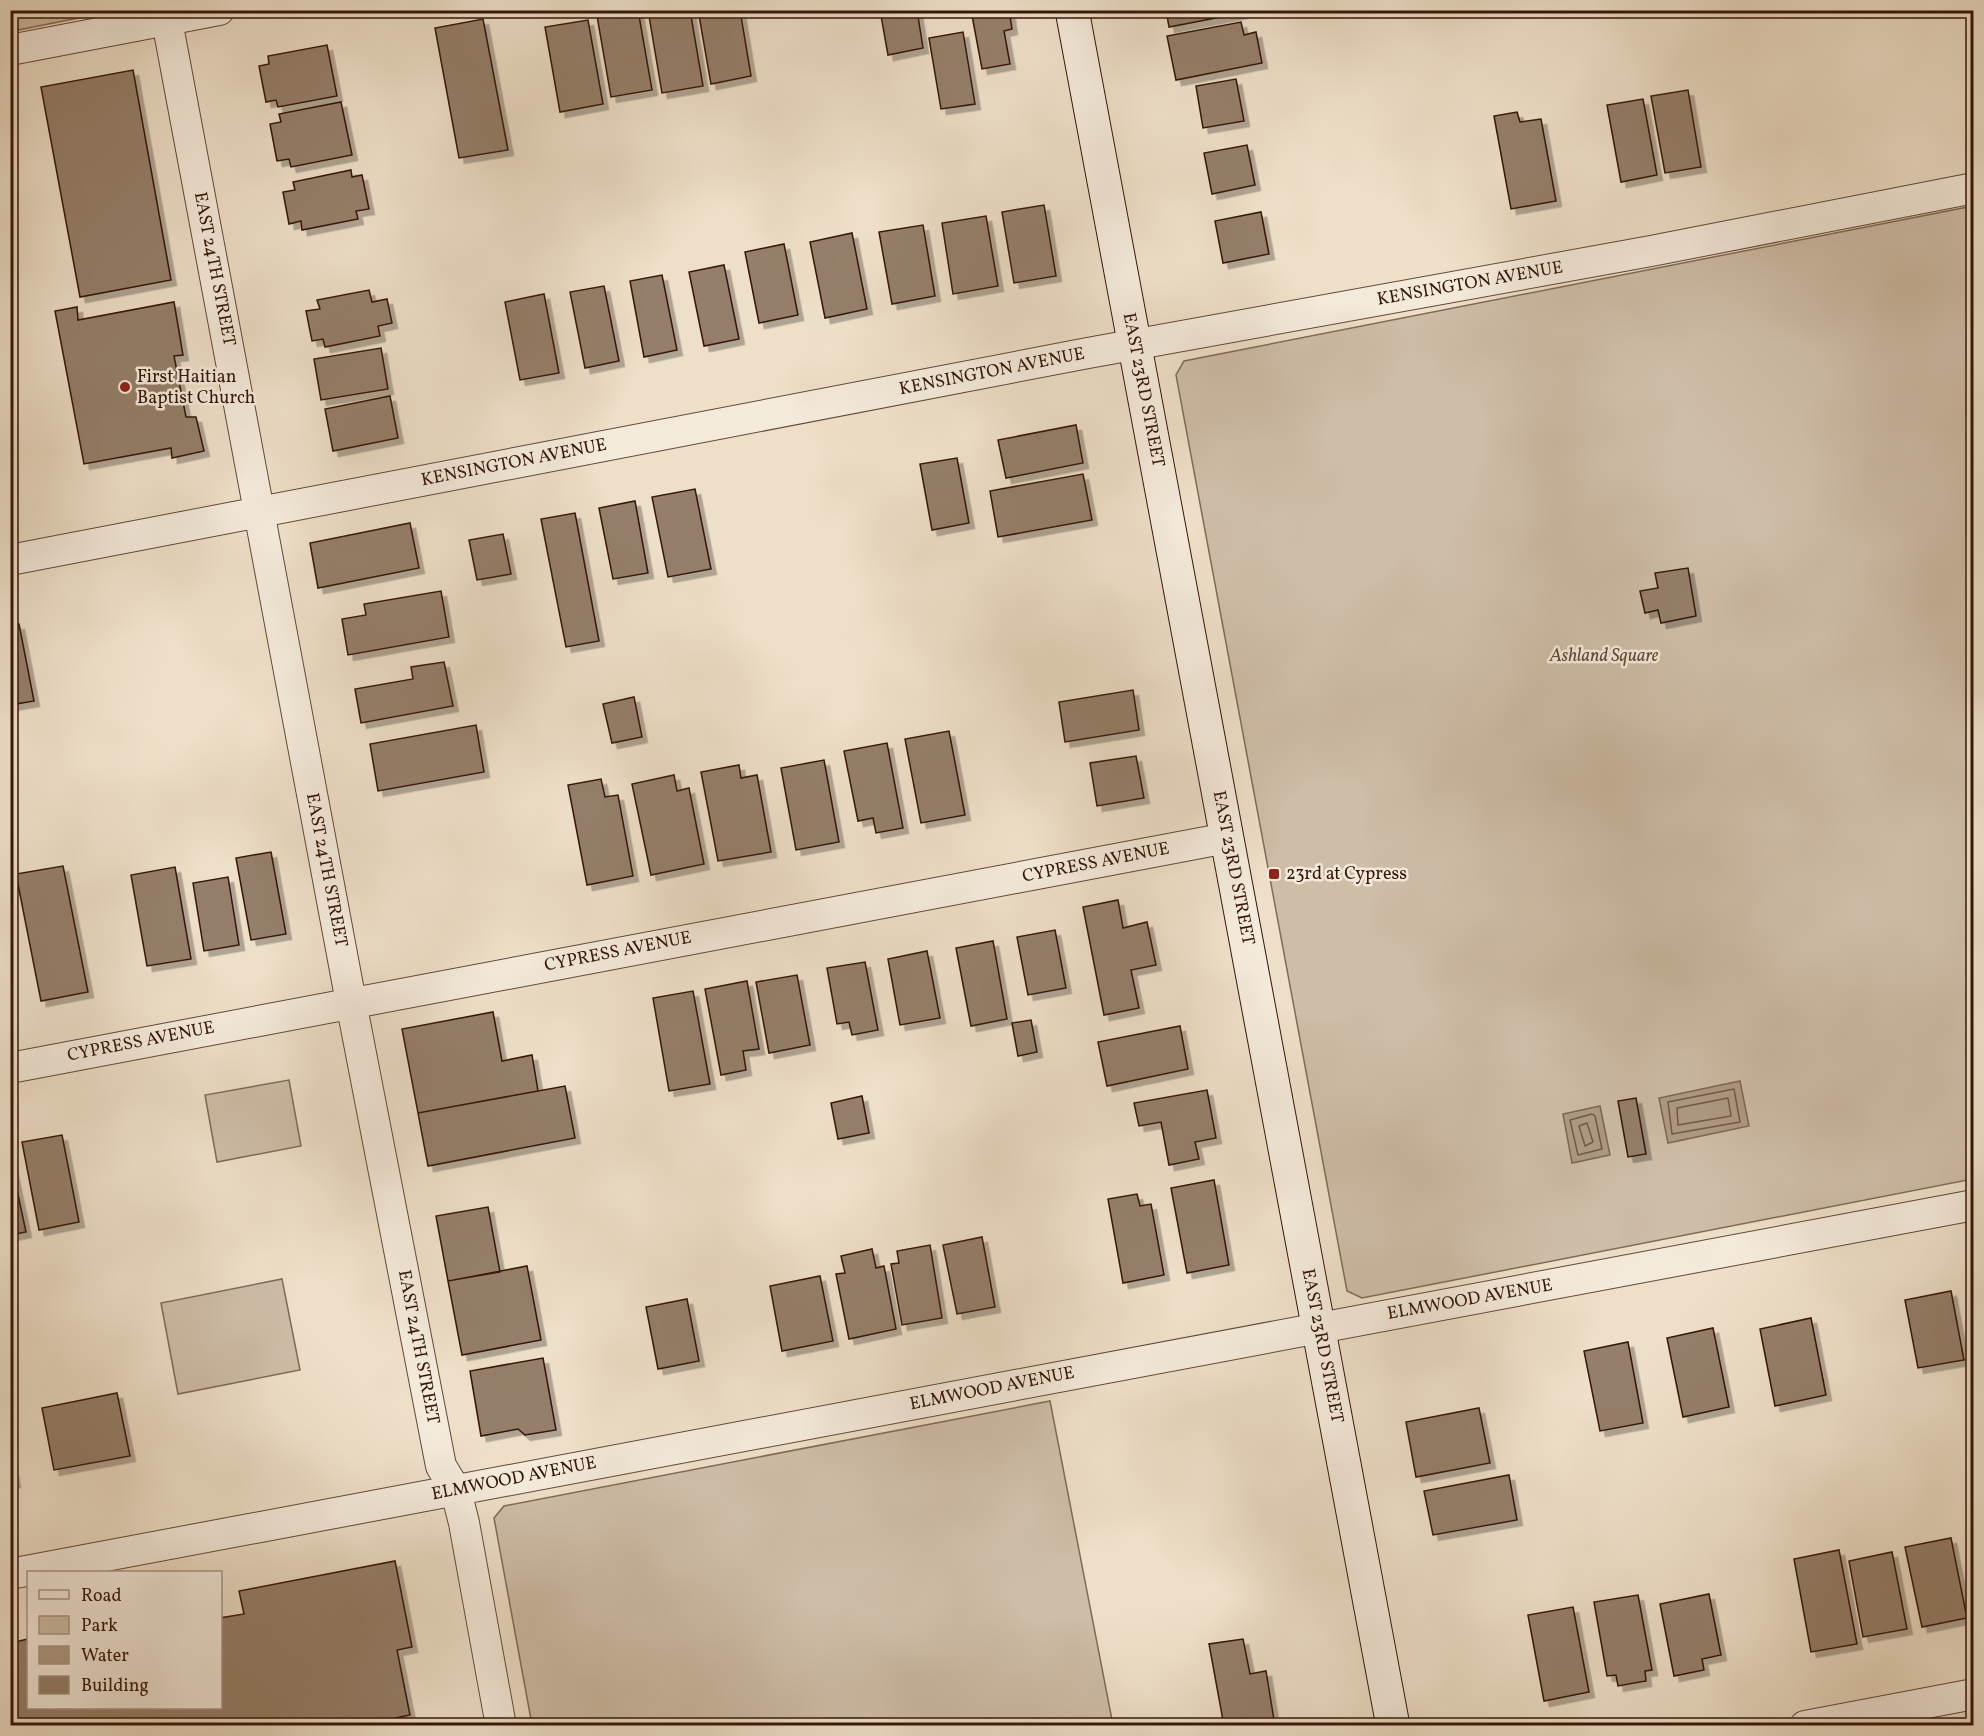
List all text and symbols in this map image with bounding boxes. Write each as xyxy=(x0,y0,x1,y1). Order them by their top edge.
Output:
street label: EAST 24TH STREET xyxy=(187,190,241,349)
street label: KENSINGTON AVENUE xyxy=(1375,255,1565,313)
street label: EAST 23RD STREET xyxy=(1116,311,1170,470)
street label: KENSINGTON AVENUE xyxy=(897,342,1087,402)
place label: First Haitian Baptist Church xyxy=(137,365,256,411)
marker: First Haitian Baptist Church xyxy=(118,380,132,394)
street label: KENSINGTON AVENUE xyxy=(419,433,609,493)
park label: Ashland Square xyxy=(1549,644,1659,669)
street label: EAST 23RD STREET xyxy=(1206,789,1260,948)
street label: EAST 24TH STREET xyxy=(299,791,353,950)
street label: CYPRESS AVENUE xyxy=(1020,836,1172,890)
place label: 23rd at Cypress xyxy=(1286,862,1407,887)
marker: 23rd at Cypress xyxy=(1267,867,1281,881)
street label: CYPRESS AVENUE xyxy=(542,925,694,979)
street label: CYPRESS AVENUE xyxy=(65,1015,217,1069)
street label: EAST 23RD STREET xyxy=(1295,1267,1349,1426)
street label: EAST 24TH STREET xyxy=(391,1268,445,1427)
street label: ELMWOOD AVENUE xyxy=(1385,1273,1555,1327)
street label: ELMWOOD AVENUE xyxy=(907,1361,1077,1417)
street label: ELMWOOD AVENUE xyxy=(429,1451,599,1507)
legend xyxy=(27,1571,222,1709)
text: Road xyxy=(81,1584,122,1609)
text: Park xyxy=(81,1614,118,1639)
text: Water xyxy=(81,1644,129,1669)
text: Building xyxy=(81,1674,149,1699)

